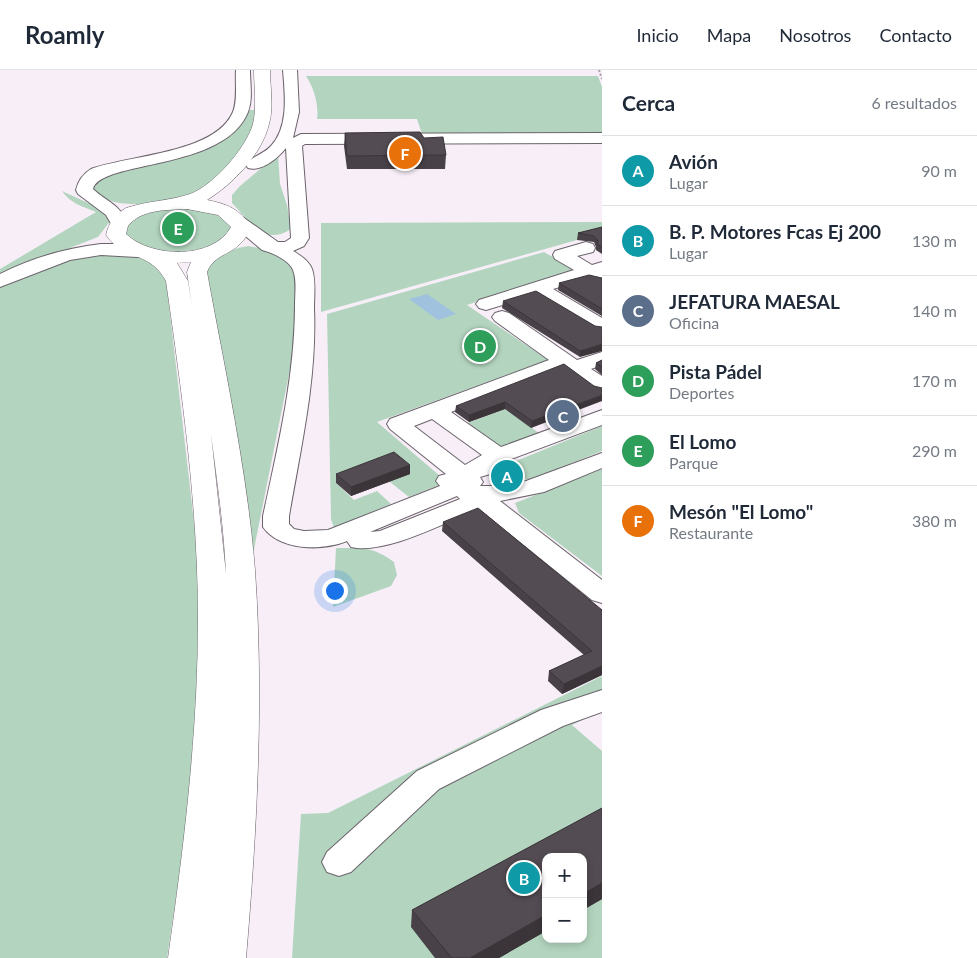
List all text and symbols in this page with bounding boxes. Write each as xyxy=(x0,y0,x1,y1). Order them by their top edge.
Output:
text: Roamly xyxy=(25,20,104,49)
text: Inicio xyxy=(636,24,679,46)
text: Mapa xyxy=(707,24,751,46)
text: Nosotros xyxy=(779,24,851,46)
text: Contacto xyxy=(879,24,952,46)
text: Cerca xyxy=(622,90,675,115)
text: 6 resultados xyxy=(871,93,957,112)
pin: F xyxy=(389,134,421,172)
text: Avión xyxy=(669,150,718,173)
text: A xyxy=(632,161,644,180)
text: 90 m xyxy=(921,161,957,180)
text: Lugar xyxy=(669,173,708,192)
pin: E xyxy=(162,209,194,247)
text: B. P. Motores Fcas Ej 200 xyxy=(669,220,881,243)
text: B xyxy=(633,231,643,250)
text: 130 m xyxy=(912,231,957,250)
text: Lugar xyxy=(669,243,708,262)
text: JEFATURA MAESAL xyxy=(669,290,840,313)
text: C xyxy=(633,301,643,320)
text: 140 m xyxy=(912,301,957,320)
text: Oficina xyxy=(669,313,719,332)
pin: D xyxy=(464,327,496,365)
text: Pista Pádel xyxy=(669,360,762,383)
text: D xyxy=(632,371,644,390)
text: 170 m xyxy=(912,371,957,390)
text: Deportes xyxy=(669,383,734,402)
pin: C xyxy=(547,397,579,435)
text: El Lomo xyxy=(669,430,736,453)
text: E xyxy=(633,441,643,460)
text: 290 m xyxy=(912,441,957,460)
text: Parque xyxy=(669,453,718,472)
pin: A xyxy=(491,457,523,495)
text: Mesón "El Lomo" xyxy=(669,500,813,523)
text: F xyxy=(633,511,643,530)
text: 380 m xyxy=(912,511,957,530)
text: Restaurante xyxy=(669,523,753,542)
your location xyxy=(322,578,348,604)
map controls xyxy=(542,853,587,943)
button: + xyxy=(542,853,587,898)
pin: B xyxy=(508,859,540,897)
button: − xyxy=(542,898,587,943)

